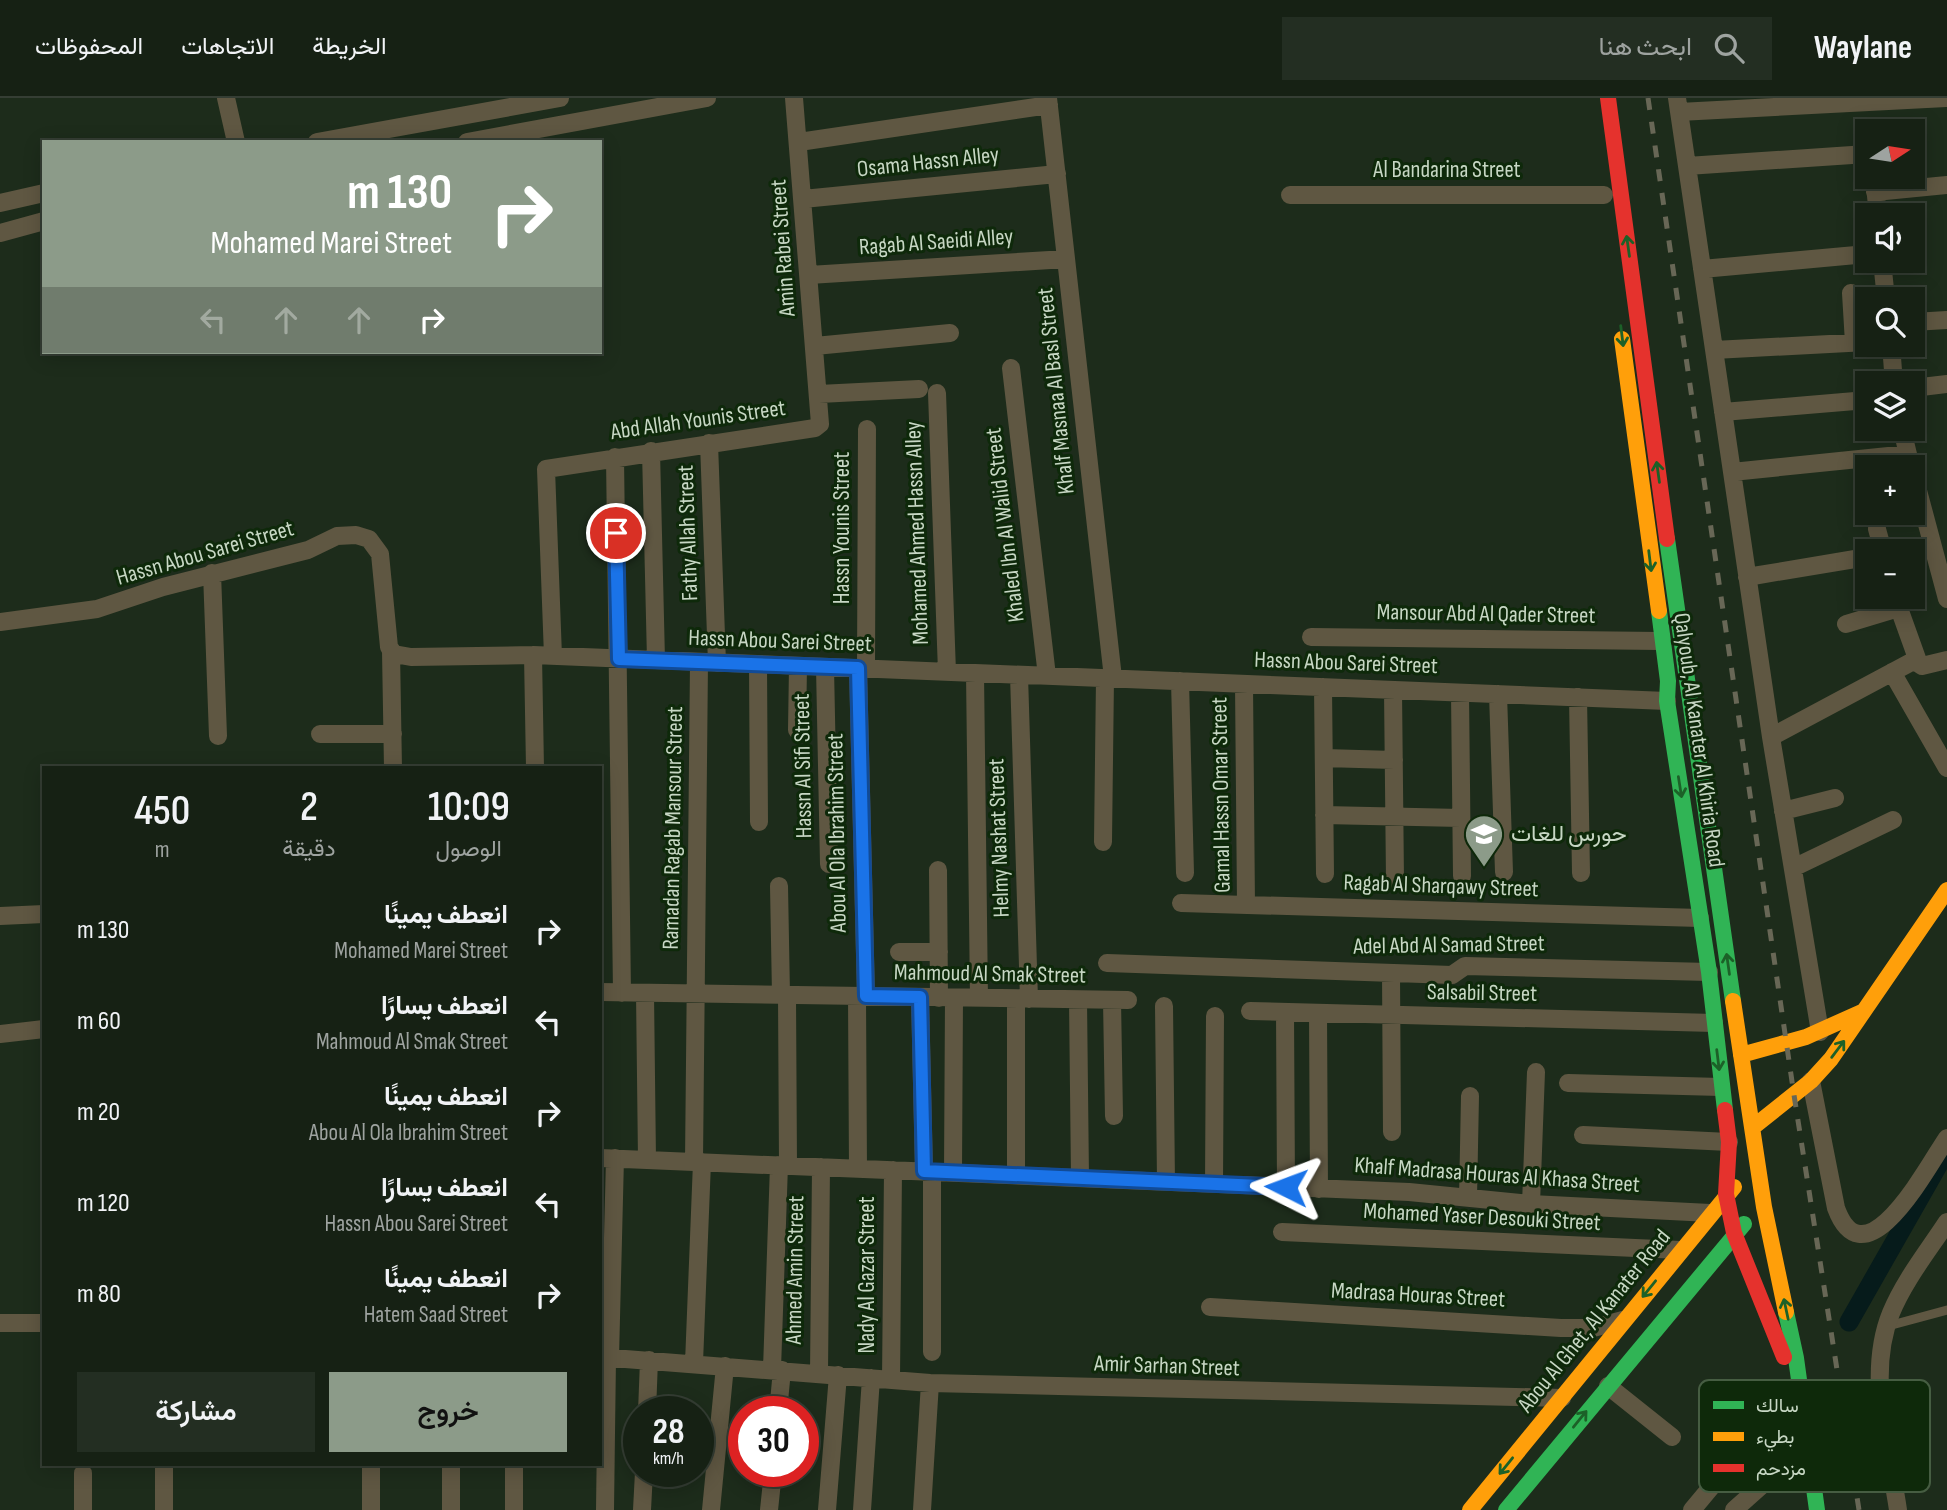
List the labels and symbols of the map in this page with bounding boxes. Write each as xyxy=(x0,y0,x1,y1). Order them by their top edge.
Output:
north arrow xyxy=(1855,119,1925,189)
street label: Osama Hassn Alley xyxy=(856,141,1000,183)
street label: Al Bandarina Street xyxy=(1372,156,1521,184)
street label: Amin Rabei Street xyxy=(764,179,802,318)
street label: Ragab Al Saeidi Alley xyxy=(858,223,1014,261)
one-way arrow xyxy=(1622,235,1635,258)
street label: Khalf Masnaa Al Basl Street xyxy=(1031,286,1081,496)
one-way arrow xyxy=(1615,324,1628,347)
street label: Abd Allah Younis Street xyxy=(608,394,787,446)
street label: Mohamed Ahmed Hassn Alley xyxy=(899,421,935,645)
street label: Khaled Ibn Al Walid Street xyxy=(979,426,1031,624)
street label: Hassn Younis Street xyxy=(828,452,856,604)
one-way arrow xyxy=(1652,461,1665,483)
street label: Fathy Allah Street xyxy=(672,465,704,601)
pin xyxy=(586,503,646,563)
street label: Hassn Abou Sarei Street xyxy=(113,514,297,592)
one-way arrow xyxy=(1644,550,1657,572)
street label: Mansour Abd Al Qader Street xyxy=(1376,598,1596,630)
street label: Qalyoub, Al Kanater Al Khiria Road xyxy=(1667,611,1731,869)
street label: Hassn Abou Sarei Street xyxy=(688,624,872,658)
street label: Hassn Abou Sarei Street xyxy=(1254,646,1438,680)
street label: Hassn Al Sifi Street xyxy=(788,693,818,839)
street label: Gamal Hassn Omar Street xyxy=(1205,697,1237,893)
street label: Ramadan Ragab Mansour Street xyxy=(657,706,689,950)
street label: Abou Al Ola Ibrahim Street xyxy=(821,733,853,934)
street label: Helmy Nashat Street xyxy=(982,758,1016,918)
one-way arrow xyxy=(1674,775,1687,798)
school or university icon: حورس للغات xyxy=(1463,813,1505,868)
place label: حورس للغات xyxy=(1511,820,1627,848)
street label: Ragab Al Sharqawy Street xyxy=(1343,869,1539,903)
street label: Adel Abd Al Samad Street xyxy=(1352,929,1545,961)
one-way arrow xyxy=(1721,953,1734,976)
street label: Mahmoud Al Smak Street xyxy=(894,958,1086,990)
street label: Salsabil Street xyxy=(1427,978,1537,1008)
one-way arrow xyxy=(1831,1040,1846,1059)
one-way arrow xyxy=(1712,1049,1725,1071)
position arrow xyxy=(1249,1150,1323,1224)
street label: Khalf Madrasa Houras Al Khasa Street xyxy=(1353,1151,1641,1199)
street label: Ahmed Amin Street xyxy=(780,1195,810,1346)
street label: Nady Al Gazar Street xyxy=(853,1197,881,1353)
street label: Mohamed Yaser Desouki Street xyxy=(1363,1197,1601,1237)
street label: Abou Al Ghet, Al Kanater Road xyxy=(1511,1224,1676,1419)
street label: Madrasa Houras Street xyxy=(1330,1276,1506,1314)
one-way arrow xyxy=(1641,1279,1656,1297)
one-way arrow xyxy=(1778,1298,1792,1321)
street label: Amir Sarhan Street xyxy=(1093,1349,1240,1383)
legend xyxy=(1699,1380,1930,1492)
text: سالك xyxy=(1756,1395,1799,1418)
speed limit sign: 30 xyxy=(728,1396,819,1487)
one-way arrow xyxy=(1572,1411,1588,1429)
text: بطيء xyxy=(1756,1426,1794,1452)
one-way arrow xyxy=(1498,1457,1514,1475)
text: مزدحم xyxy=(1756,1458,1806,1481)

